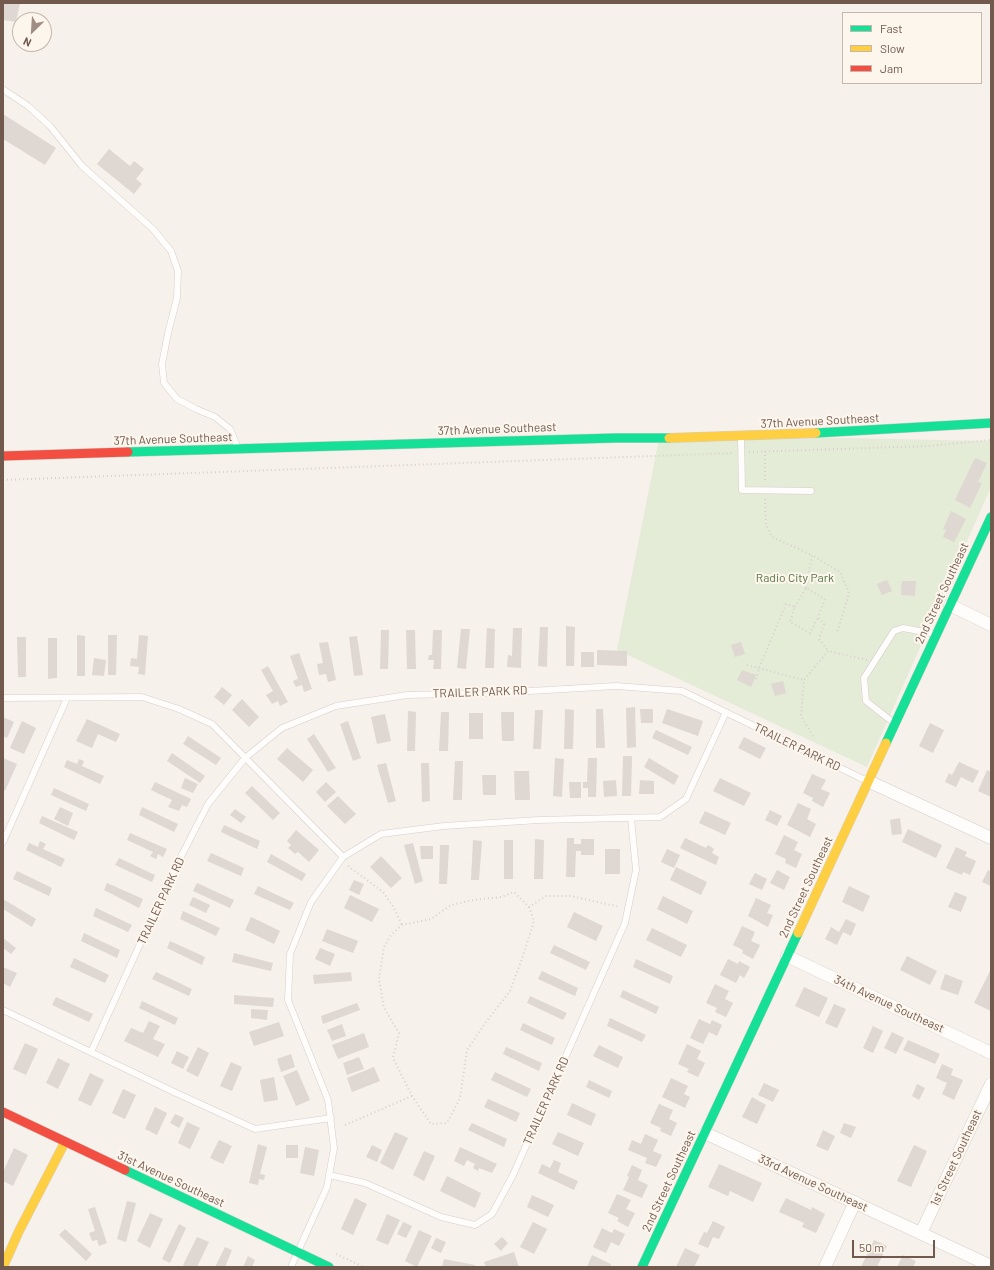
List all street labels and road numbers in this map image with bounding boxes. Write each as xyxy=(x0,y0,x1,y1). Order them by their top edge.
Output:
street label: 37th Avenue Southeast xyxy=(760,411,880,431)
street label: 37th Avenue Southeast xyxy=(437,420,557,438)
street label: 37th Avenue Southeast xyxy=(113,430,233,448)
street label: 2nd Street Southeast xyxy=(912,540,972,646)
street label: TRAILER PARK RD xyxy=(432,683,528,701)
street label: TRAILER PARK RD xyxy=(751,720,843,774)
street label: 2nd Street Southeast xyxy=(776,834,836,940)
street label: TRAILER PARK RD xyxy=(134,855,188,947)
street label: 34th Avenue Southeast xyxy=(832,972,946,1036)
street label: TRAILER PARK RD xyxy=(520,1055,572,1147)
street label: 1st Street Southeast xyxy=(927,1107,985,1209)
street label: 2nd Street Southeast xyxy=(639,1128,699,1234)
street label: 31st Avenue Southeast xyxy=(115,1148,227,1210)
street label: 33rd Avenue Southeast xyxy=(756,1151,870,1215)

